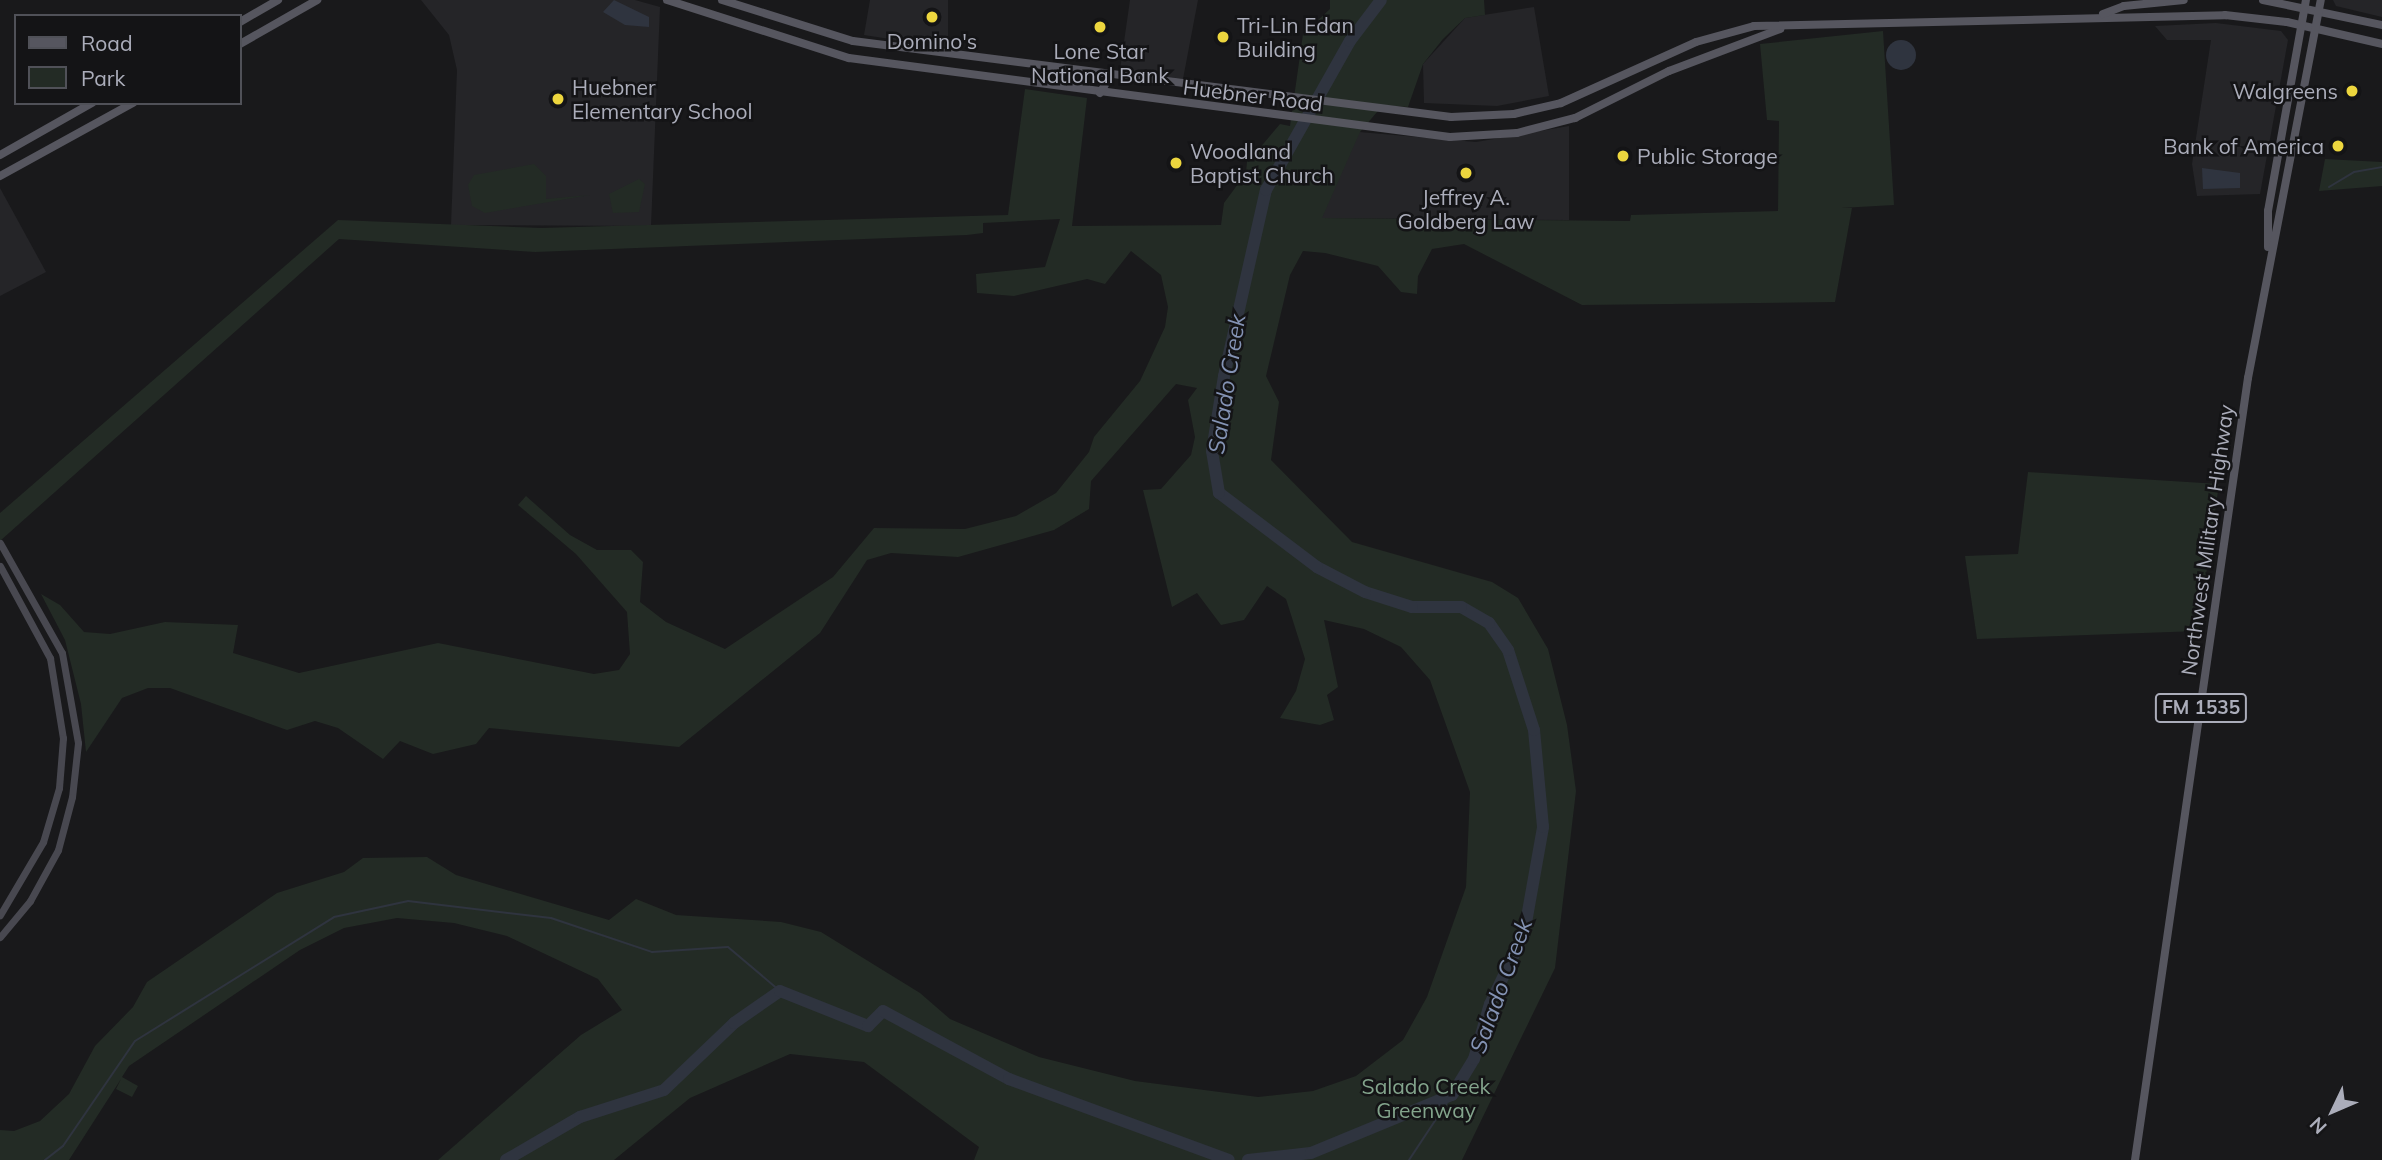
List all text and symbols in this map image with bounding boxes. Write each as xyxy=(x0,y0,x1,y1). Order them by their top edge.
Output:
marker: Domino's xyxy=(924,9,940,25)
place label: Tri-Lin Edan Building xyxy=(1237,12,1354,62)
legend xyxy=(14,14,242,105)
marker: Lone Star National Bank xyxy=(1092,19,1108,35)
place label: Domino's xyxy=(887,28,977,54)
marker: Tri-Lin Edan Building xyxy=(1215,29,1231,45)
text: Road xyxy=(81,30,132,56)
place label: Lone Star National Bank xyxy=(1031,38,1169,88)
text: Park xyxy=(81,65,125,91)
place label: Huebner Elementary School xyxy=(572,74,753,124)
street label: Huebner Road xyxy=(1182,74,1324,116)
place label: Walgreens xyxy=(2233,78,2338,104)
marker: Walgreens xyxy=(2344,83,2360,99)
marker: Huebner Elementary School xyxy=(550,91,566,107)
place label: Bank of America xyxy=(2163,133,2324,159)
place label: Woodland Baptist Church xyxy=(1190,138,1334,188)
marker: Bank of America xyxy=(2330,138,2346,154)
place label: Public Storage xyxy=(1637,143,1778,169)
marker: Public Storage xyxy=(1615,148,1631,164)
marker: Woodland Baptist Church xyxy=(1168,155,1184,171)
marker: Jeffrey A. Goldberg Law xyxy=(1458,165,1474,181)
place label: Jeffrey A. Goldberg Law xyxy=(1398,184,1534,234)
water label: Salado Creek xyxy=(1202,312,1252,456)
street label: Northwest Military Highway xyxy=(2175,403,2239,677)
road number: FM 1535 xyxy=(2154,692,2248,723)
water label: Salado Creek xyxy=(1464,915,1538,1057)
park label: Salado Creek Greenway xyxy=(1362,1073,1490,1123)
north arrow xyxy=(2298,1076,2368,1146)
text: N xyxy=(2304,1112,2332,1139)

